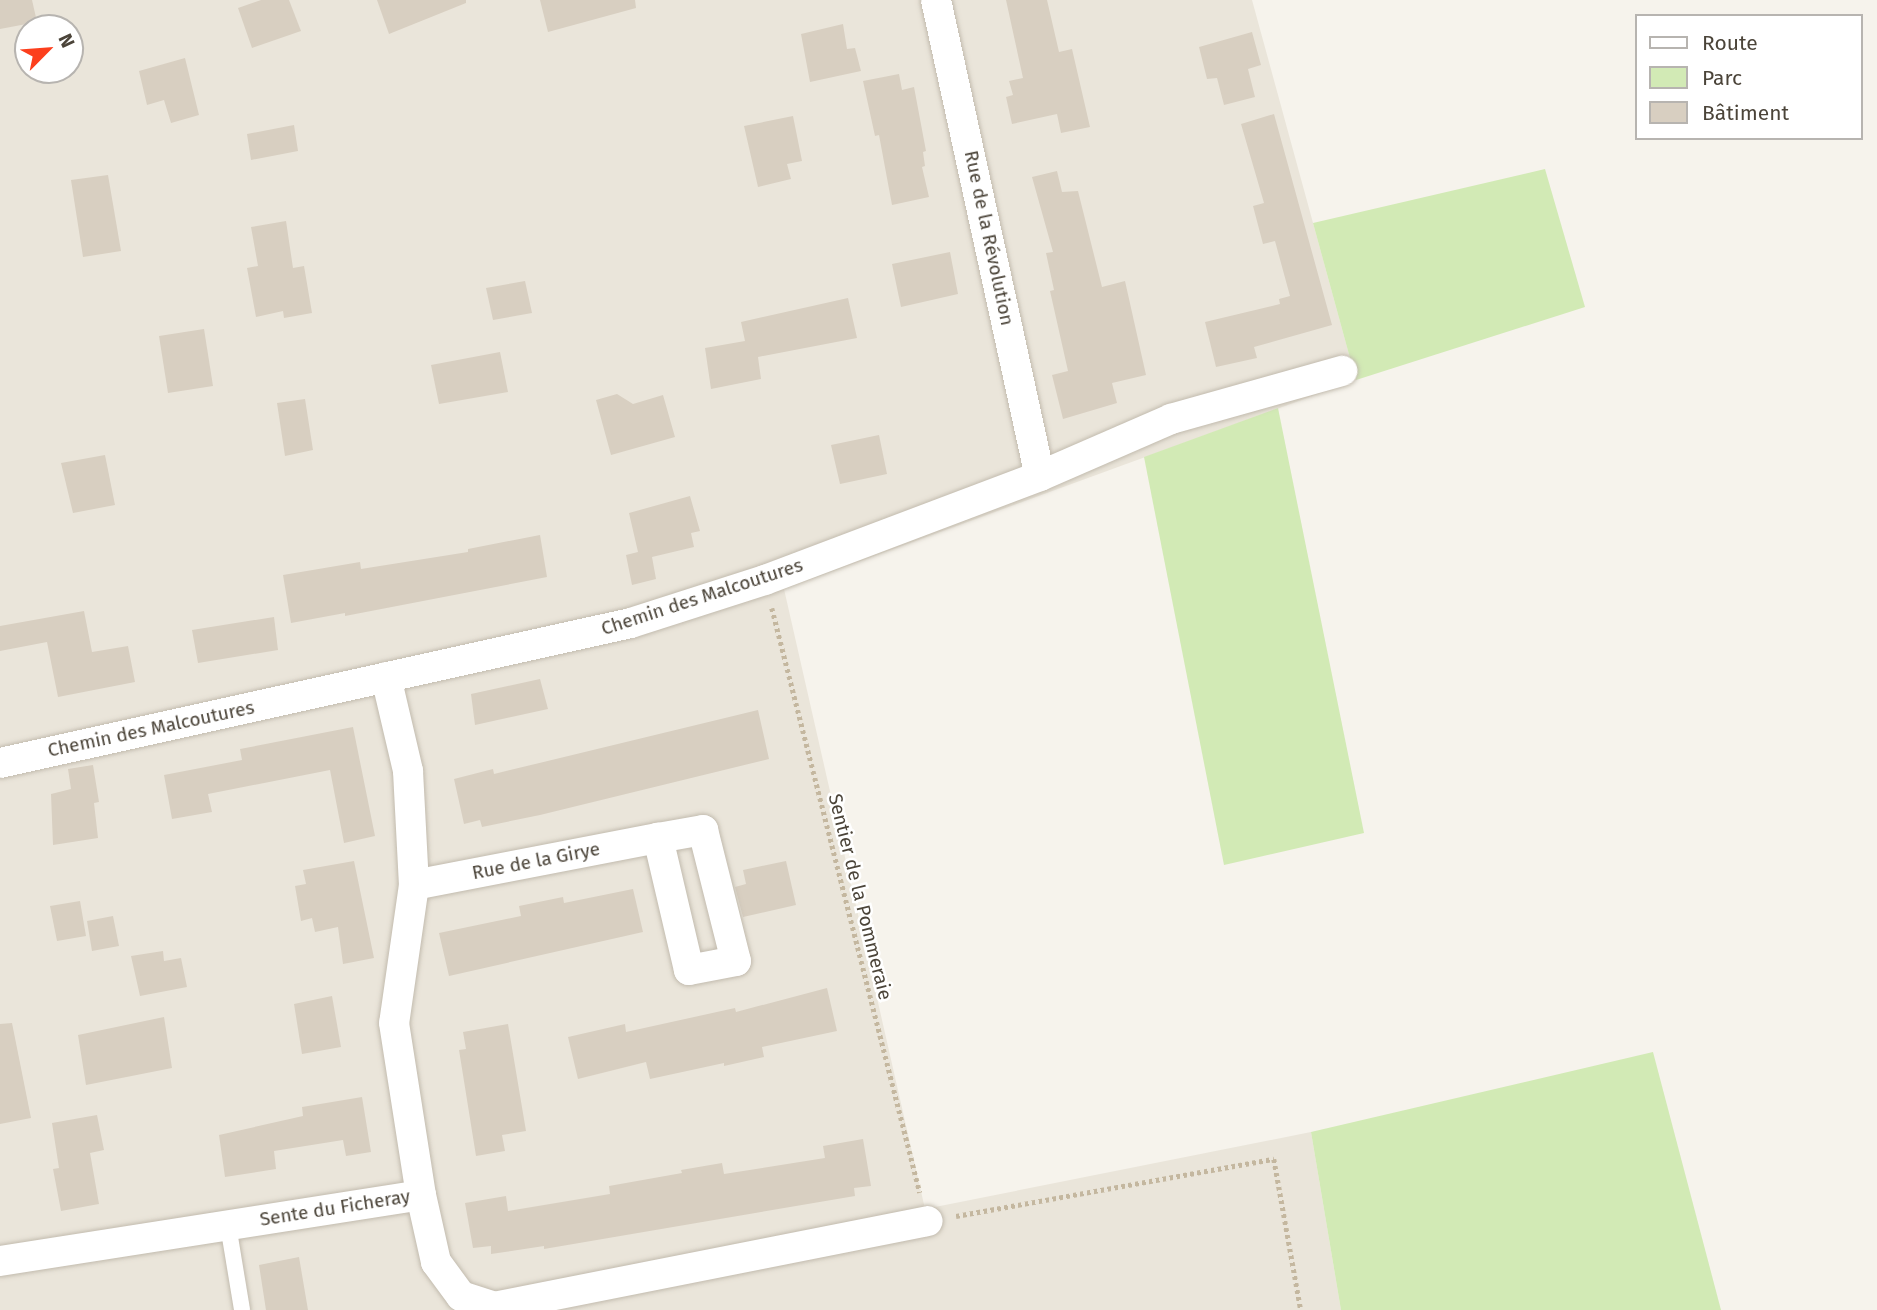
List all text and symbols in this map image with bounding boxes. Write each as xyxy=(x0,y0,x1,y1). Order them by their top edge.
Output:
north arrow xyxy=(14,14,84,84)
legend xyxy=(1636,14,1863,140)
text: N xyxy=(54,30,80,51)
text: Route xyxy=(1702,30,1758,56)
text: Parc xyxy=(1702,65,1742,91)
text: Bâtiment xyxy=(1702,100,1789,126)
street label: Rue de la Révolution xyxy=(959,148,1019,328)
street label: Chemin des Malcoutures xyxy=(598,554,806,640)
street label: Chemin des Malcoutures xyxy=(46,696,256,762)
street label: Sentier de la Pommeraie xyxy=(823,792,897,1002)
street label: Rue de la Girye xyxy=(470,837,602,885)
street label: Sente du Ficheray xyxy=(258,1185,412,1231)

